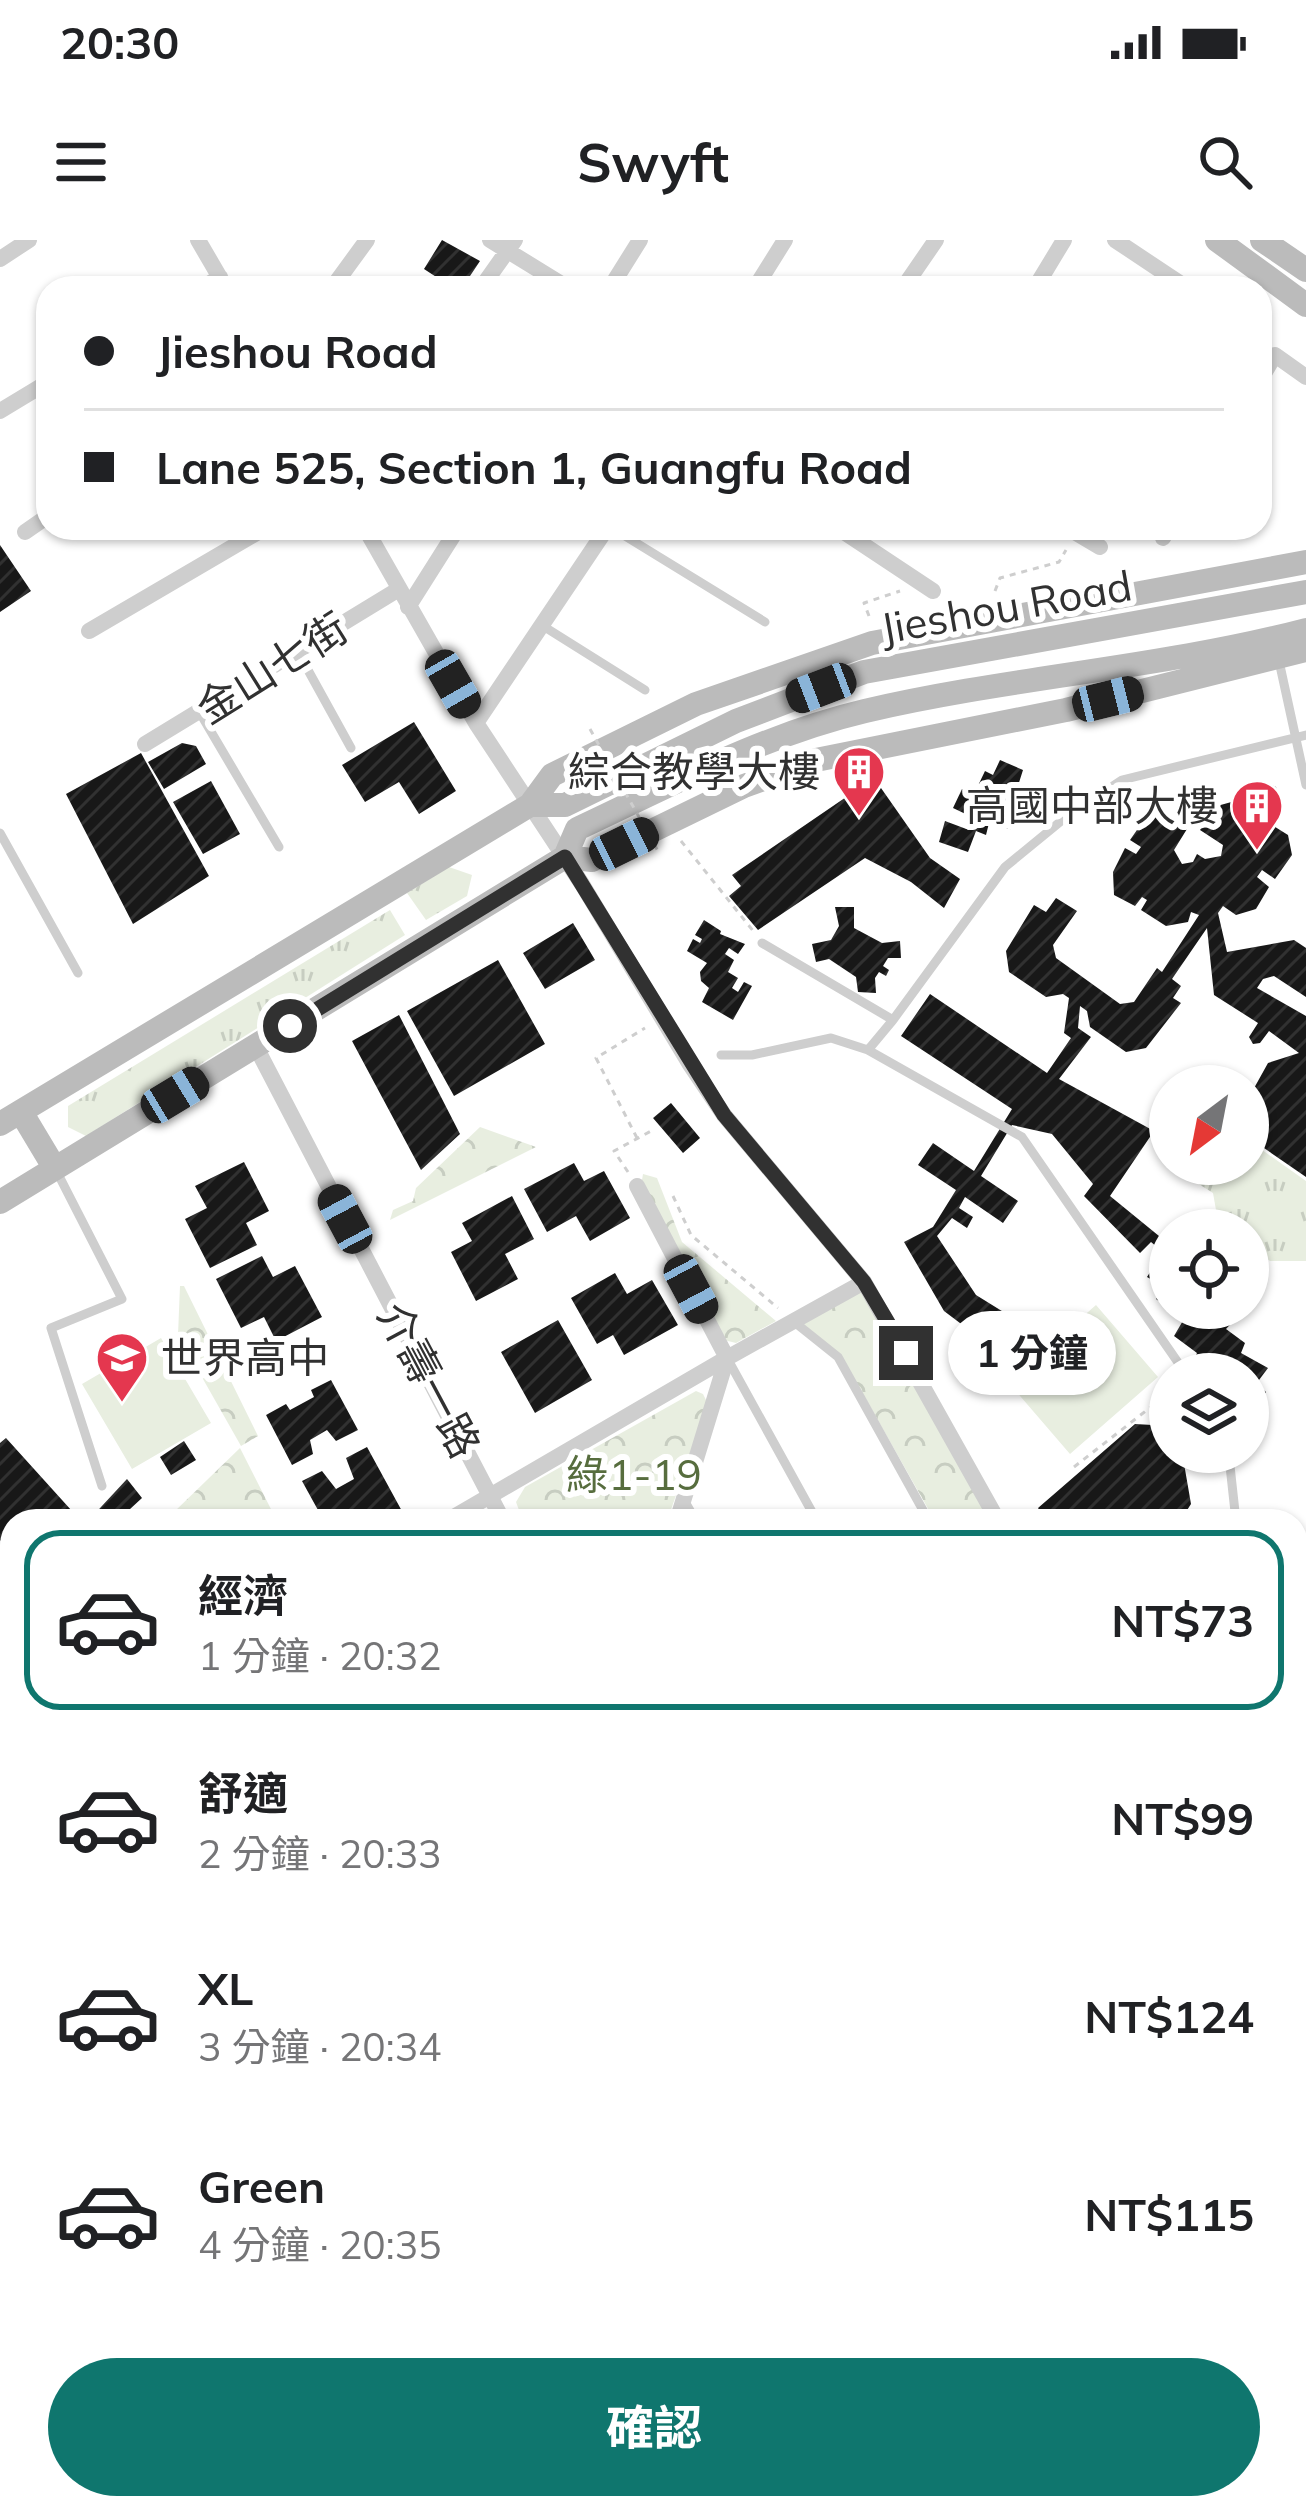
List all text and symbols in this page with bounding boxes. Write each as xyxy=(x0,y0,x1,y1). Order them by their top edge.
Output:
text: 20:30 xyxy=(60,14,179,70)
text: Swyft xyxy=(577,128,729,196)
icon: menu xyxy=(48,129,114,195)
icon: search xyxy=(1192,129,1258,195)
text: Jieshou Road xyxy=(156,323,438,379)
text: Lane 525, Section 1, Guangfu Road xyxy=(156,439,912,495)
street label: Jieshou Road xyxy=(876,558,1136,655)
street label: 金山七街 xyxy=(186,601,357,735)
car xyxy=(419,644,487,724)
car xyxy=(781,658,861,718)
car xyxy=(1069,673,1147,725)
building icon: 綜合教學大樓 xyxy=(831,744,887,818)
place label: 綜合教學大樓 xyxy=(568,745,820,798)
building icon: 高國中部大樓 xyxy=(1229,778,1285,852)
place label: 高國中部大樓 xyxy=(966,779,1218,832)
car xyxy=(584,812,664,876)
route start xyxy=(263,999,317,1053)
car xyxy=(135,1061,215,1129)
north arrow xyxy=(1149,1065,1269,1185)
map controls xyxy=(1149,1065,1269,1473)
car xyxy=(312,1179,378,1259)
button: locate xyxy=(1149,1209,1269,1329)
car xyxy=(658,1249,724,1329)
street label: 介壽一路 xyxy=(367,1293,492,1466)
callout: 1 分鐘 xyxy=(948,1311,1116,1395)
route end xyxy=(879,1326,933,1380)
text: 1 分鐘 xyxy=(976,1328,1088,1377)
school or university icon: 世界高中 xyxy=(94,1330,150,1404)
place label: 世界高中 xyxy=(161,1331,329,1384)
button: layers xyxy=(1149,1353,1269,1473)
park label: 綠1-19 xyxy=(566,1448,702,1501)
icon: car xyxy=(54,1566,162,1674)
text: 經濟 xyxy=(198,1567,288,1623)
text: NT$73 xyxy=(1111,1592,1254,1648)
text: 1 分鐘 · 20:32 xyxy=(198,1631,441,1680)
icon: car xyxy=(54,1764,162,1872)
text: 舒適 xyxy=(198,1765,288,1821)
text: NT$99 xyxy=(1111,1790,1254,1846)
text: 2 分鐘 · 20:33 xyxy=(198,1829,441,1878)
text: XL xyxy=(198,1960,253,2016)
icon: car xyxy=(54,1962,162,2070)
text: NT$124 xyxy=(1084,1988,1254,2044)
text: 3 分鐘 · 20:34 xyxy=(198,2022,441,2071)
text: Green xyxy=(198,2158,325,2214)
icon: car xyxy=(54,2160,162,2268)
text: NT$115 xyxy=(1084,2186,1254,2242)
text: 4 分鐘 · 20:35 xyxy=(198,2220,441,2269)
button: 確認 xyxy=(48,2358,1260,2496)

